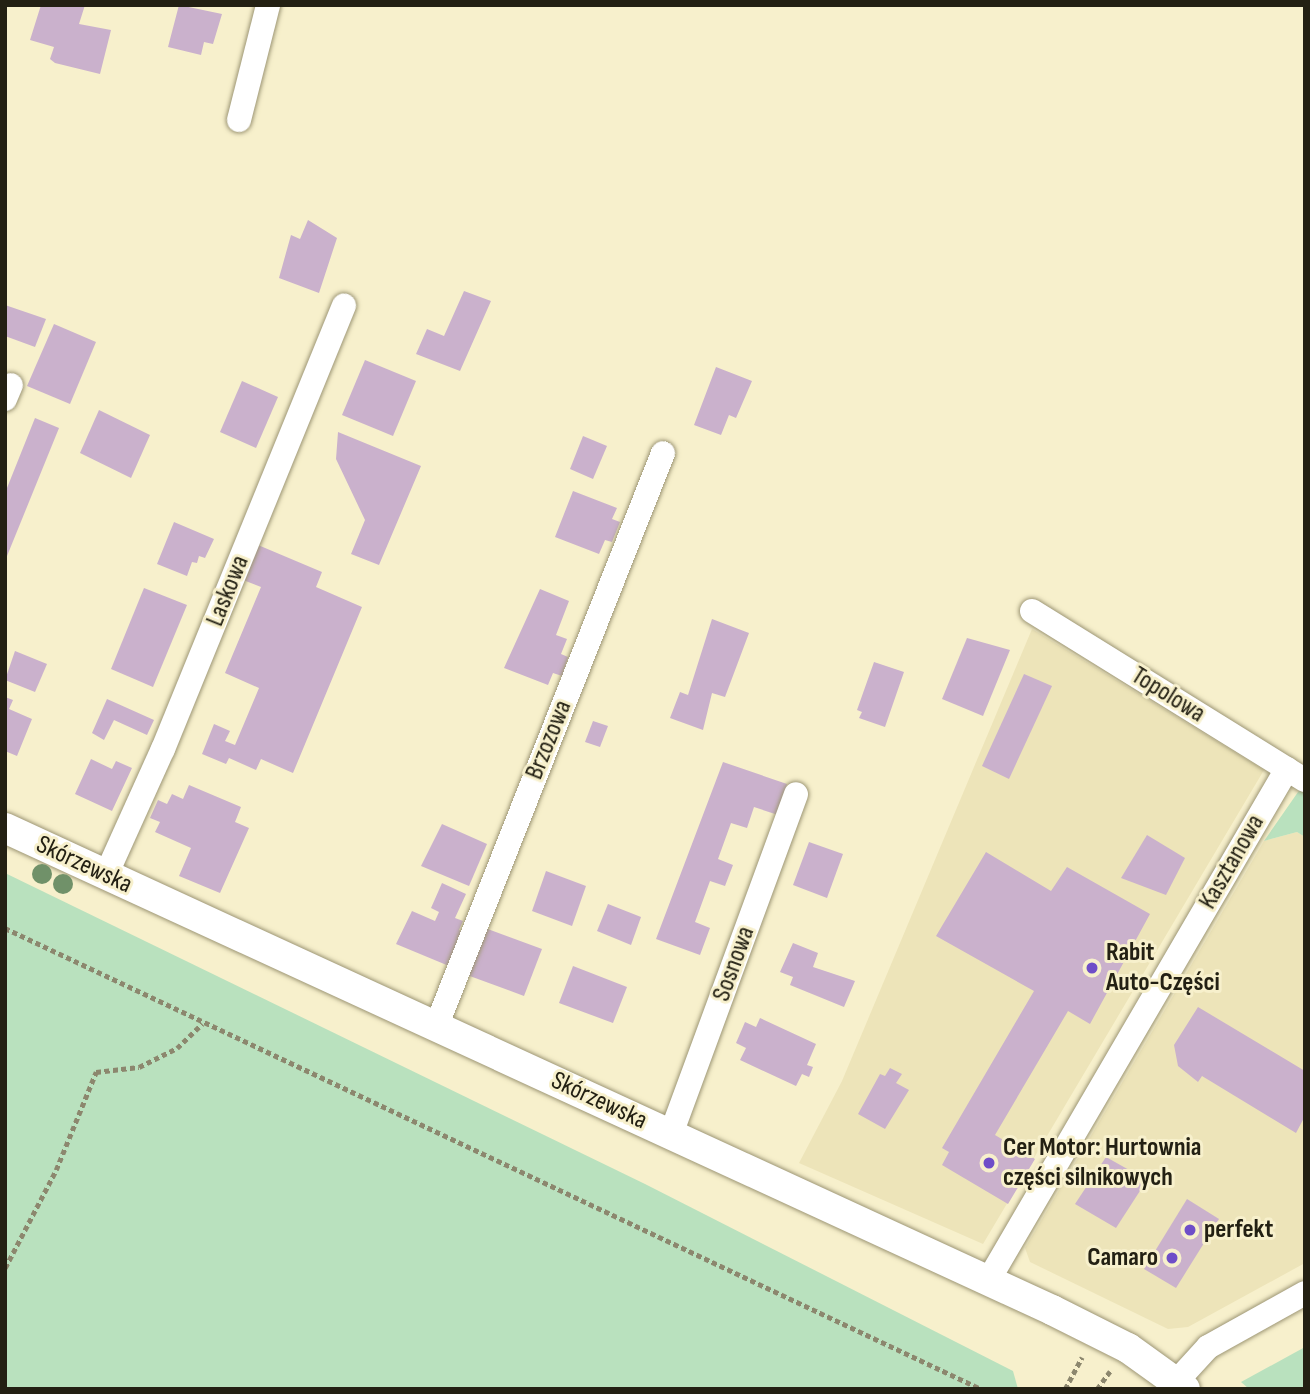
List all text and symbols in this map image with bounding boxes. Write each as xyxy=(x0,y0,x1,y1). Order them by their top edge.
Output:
street label: Laskowa xyxy=(200,551,256,631)
street label: Topolowa xyxy=(1125,660,1211,730)
street label: Brzozowa xyxy=(519,696,579,784)
street label: Kasztanowa xyxy=(1193,809,1271,915)
street label: Skórzewska xyxy=(31,829,137,901)
street label: Sosnowa xyxy=(706,922,762,1006)
place label: Rabit Auto-Części xyxy=(1106,937,1220,998)
marker: Rabit Auto-Części xyxy=(1084,960,1100,976)
street label: Skórzewska xyxy=(546,1065,652,1137)
place label: Cer Motor: Hurtownia części silnikowych xyxy=(1003,1132,1201,1194)
marker: Cer Motor: Hurtownia części silnikowych xyxy=(981,1155,997,1171)
place label: perfekt xyxy=(1204,1214,1273,1246)
marker: perfekt xyxy=(1182,1222,1198,1238)
place label: Camaro xyxy=(1087,1242,1158,1274)
marker: Camaro xyxy=(1164,1250,1180,1266)

